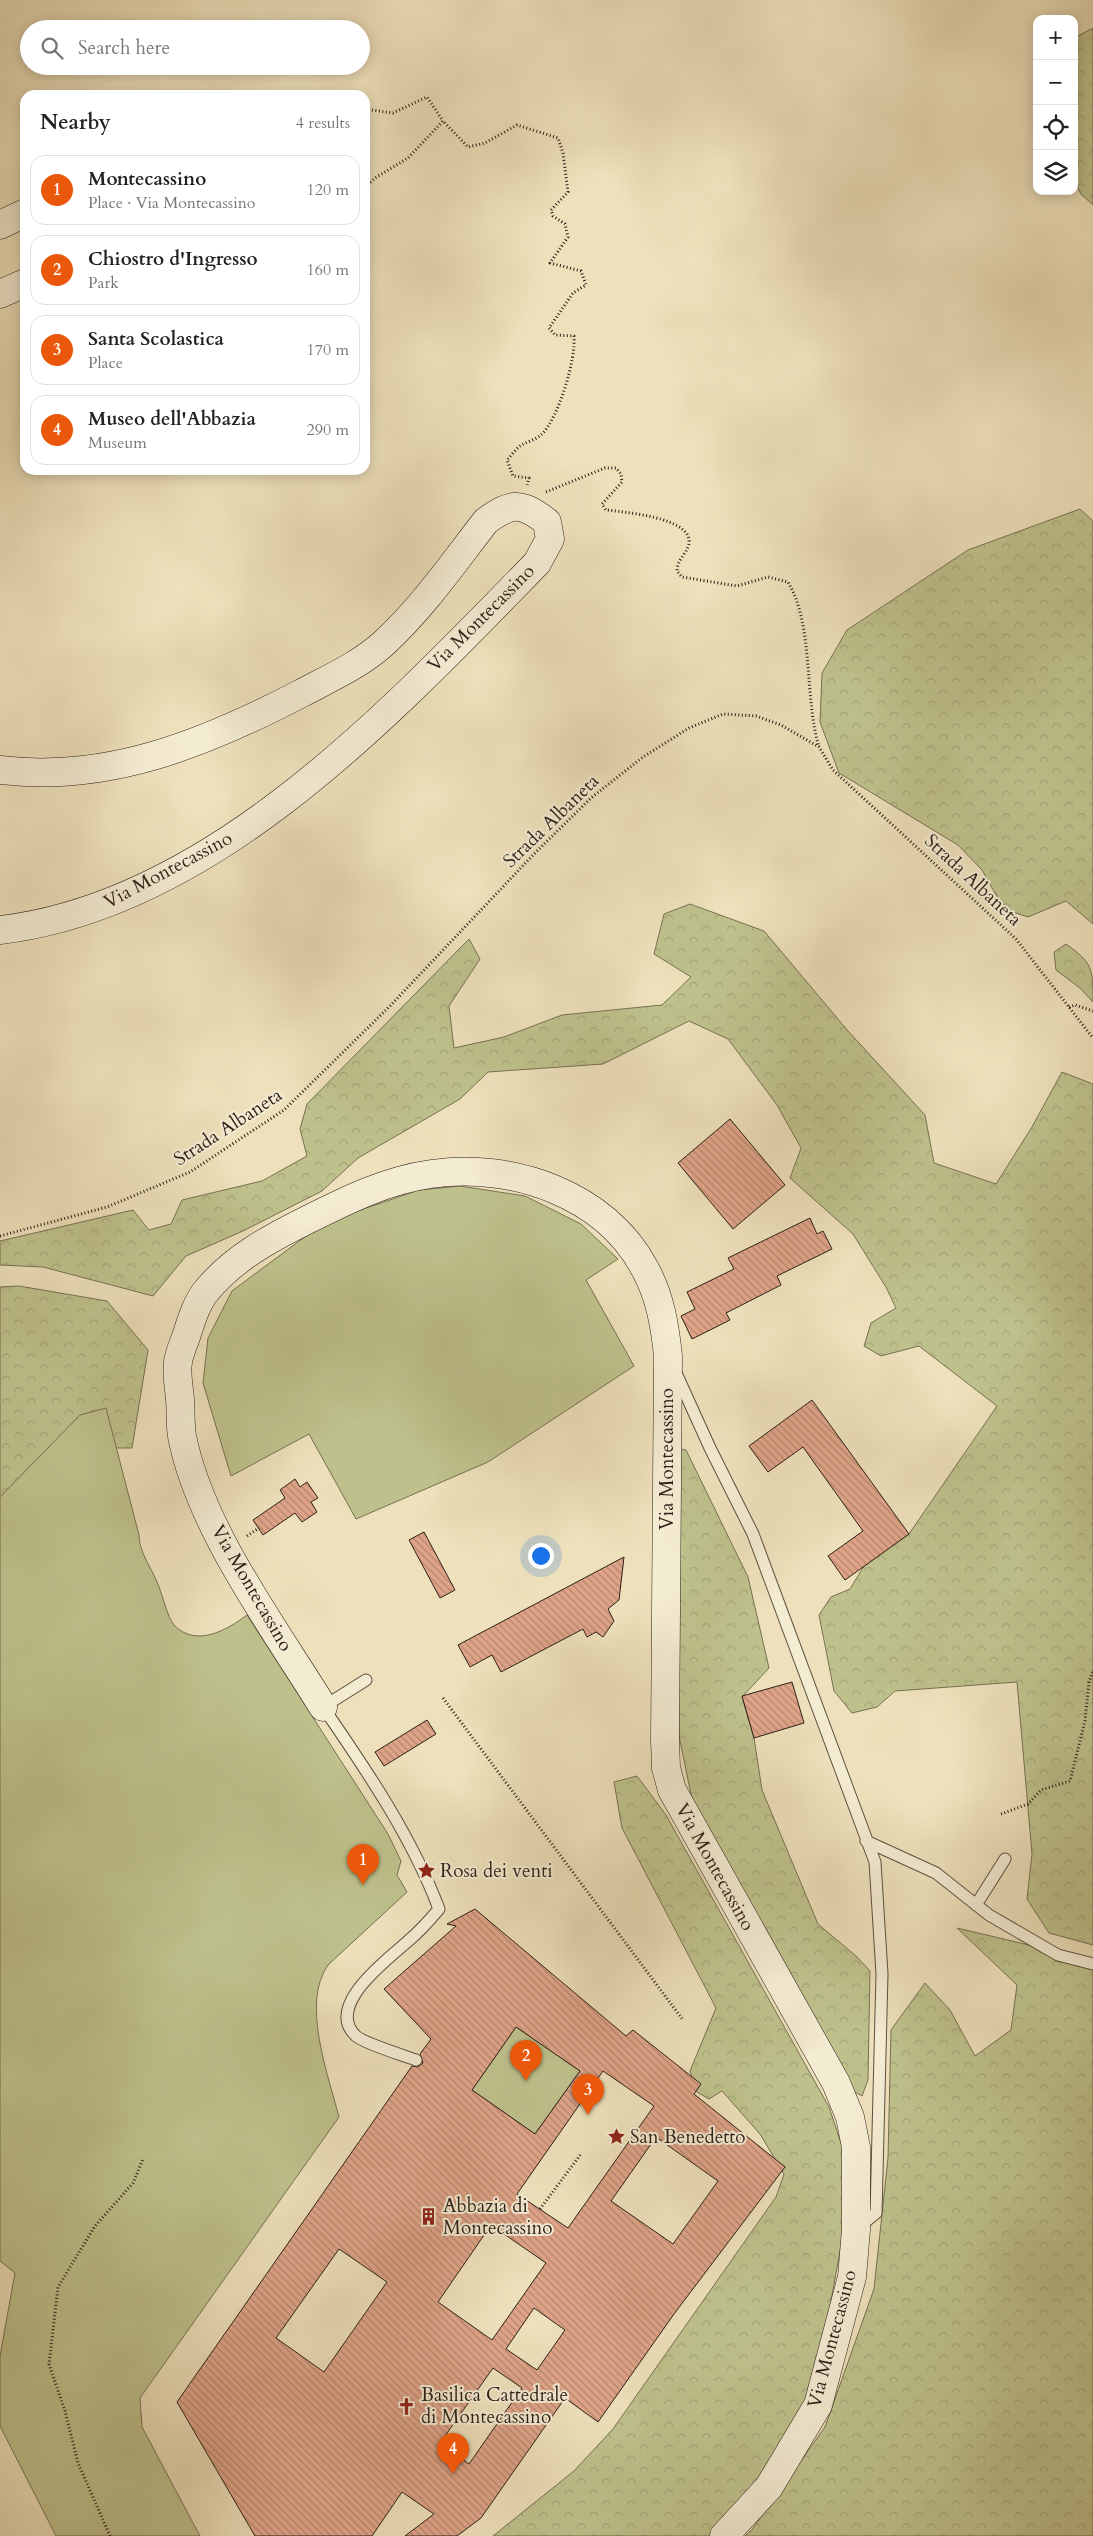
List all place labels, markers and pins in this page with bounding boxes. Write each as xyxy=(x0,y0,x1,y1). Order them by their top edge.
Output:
pin: 1 xyxy=(347,1844,379,1885)
place label: Rosa dei venti xyxy=(440,1858,553,1884)
place icon: Rosa dei venti xyxy=(416,1861,436,1881)
pin: 2 xyxy=(510,2040,542,2081)
pin: 3 xyxy=(572,2074,604,2115)
place label: San Benedetto xyxy=(630,2124,746,2150)
place icon: San Benedetto xyxy=(606,2127,626,2147)
place label: Abbazia di Montecassino xyxy=(443,2193,553,2241)
building icon: Abbazia di Montecassino xyxy=(419,2207,439,2227)
place label: Basilica Cattedrale di Montecassino xyxy=(421,2382,568,2430)
church icon: Basilica Cattedrale di Montecassino xyxy=(397,2396,417,2416)
pin: 4 xyxy=(437,2433,469,2474)

